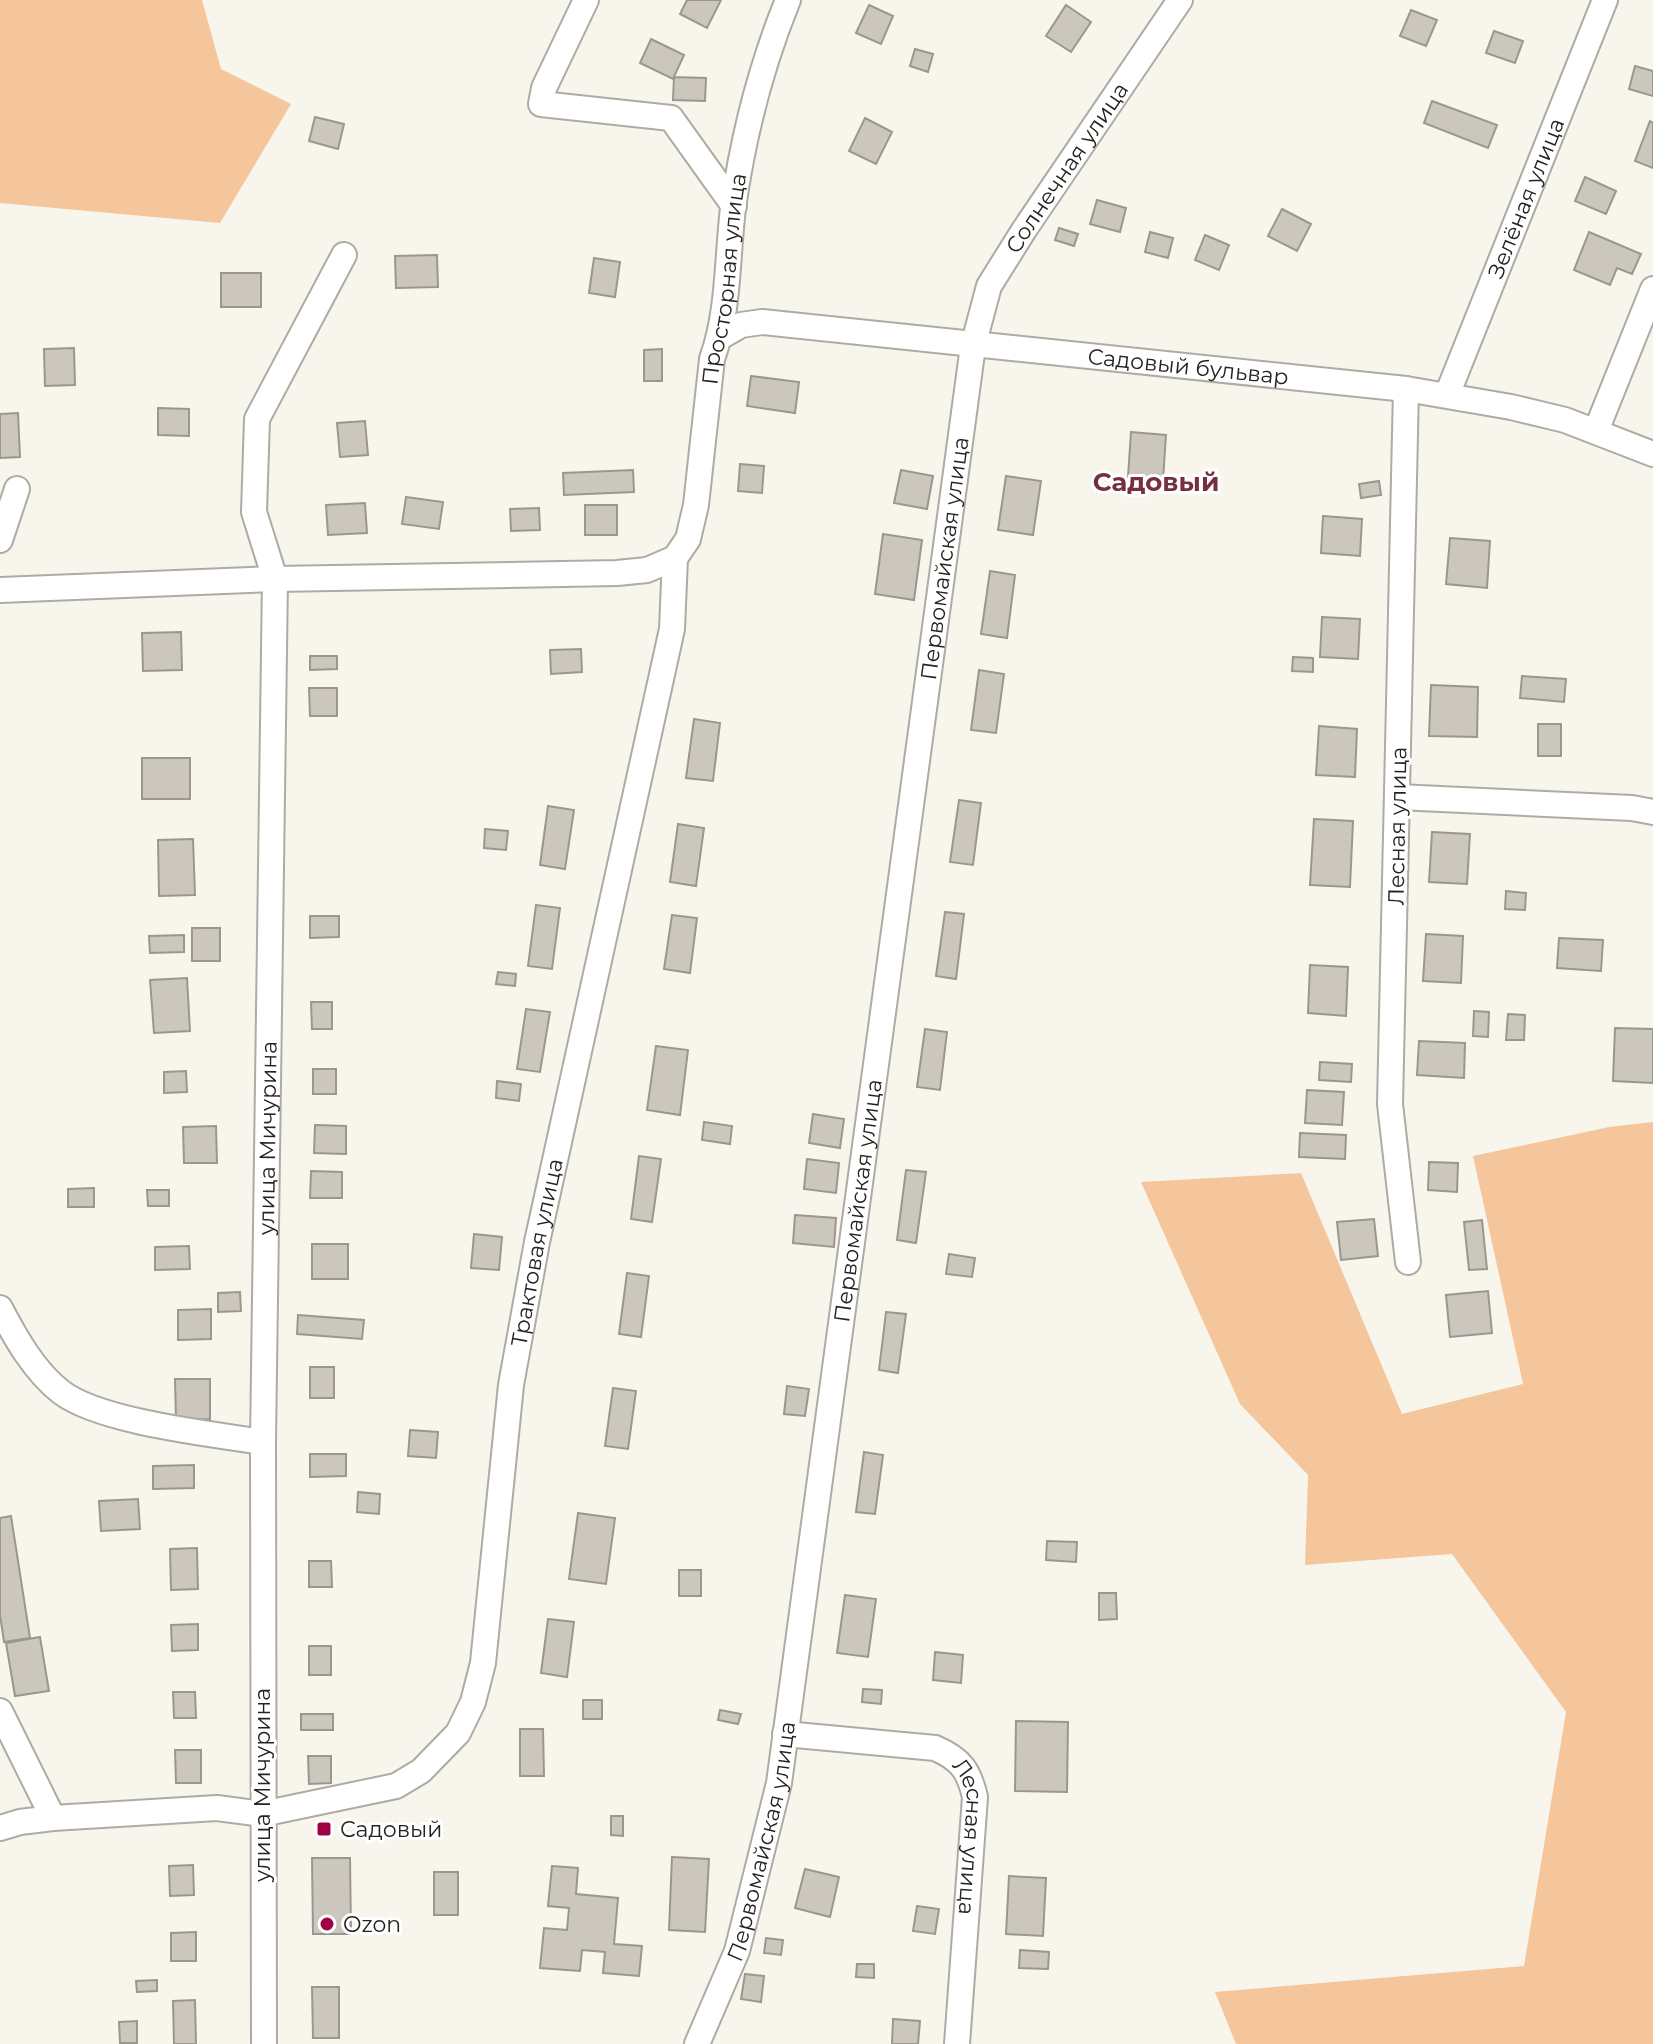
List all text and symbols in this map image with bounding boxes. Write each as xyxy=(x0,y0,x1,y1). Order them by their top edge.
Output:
street label: Солнечная улица xyxy=(1000,77,1134,258)
street label: Зелёная улица xyxy=(1482,114,1570,282)
street label: Просторная улица xyxy=(696,171,752,386)
street label: Садовый бульвар xyxy=(1086,343,1290,391)
street label: Первомайская улица xyxy=(915,435,975,682)
district label: Садовый xyxy=(1093,466,1219,498)
street label: Лесная улица xyxy=(1383,746,1412,906)
street label: улица Мичурина xyxy=(253,1041,283,1236)
street label: Первомайская улица xyxy=(828,1077,888,1324)
street label: Трактовая улица xyxy=(505,1156,569,1349)
street label: улица Мичурина xyxy=(249,1688,276,1883)
street label: Первомайская улица xyxy=(721,1720,801,1966)
street label: Лесная улица xyxy=(947,1753,988,1916)
place label: Садовый xyxy=(340,1816,443,1843)
marker: Садовый xyxy=(315,1820,333,1838)
place label: Ozon xyxy=(343,1911,401,1938)
marker: Ozon xyxy=(318,1915,336,1933)

